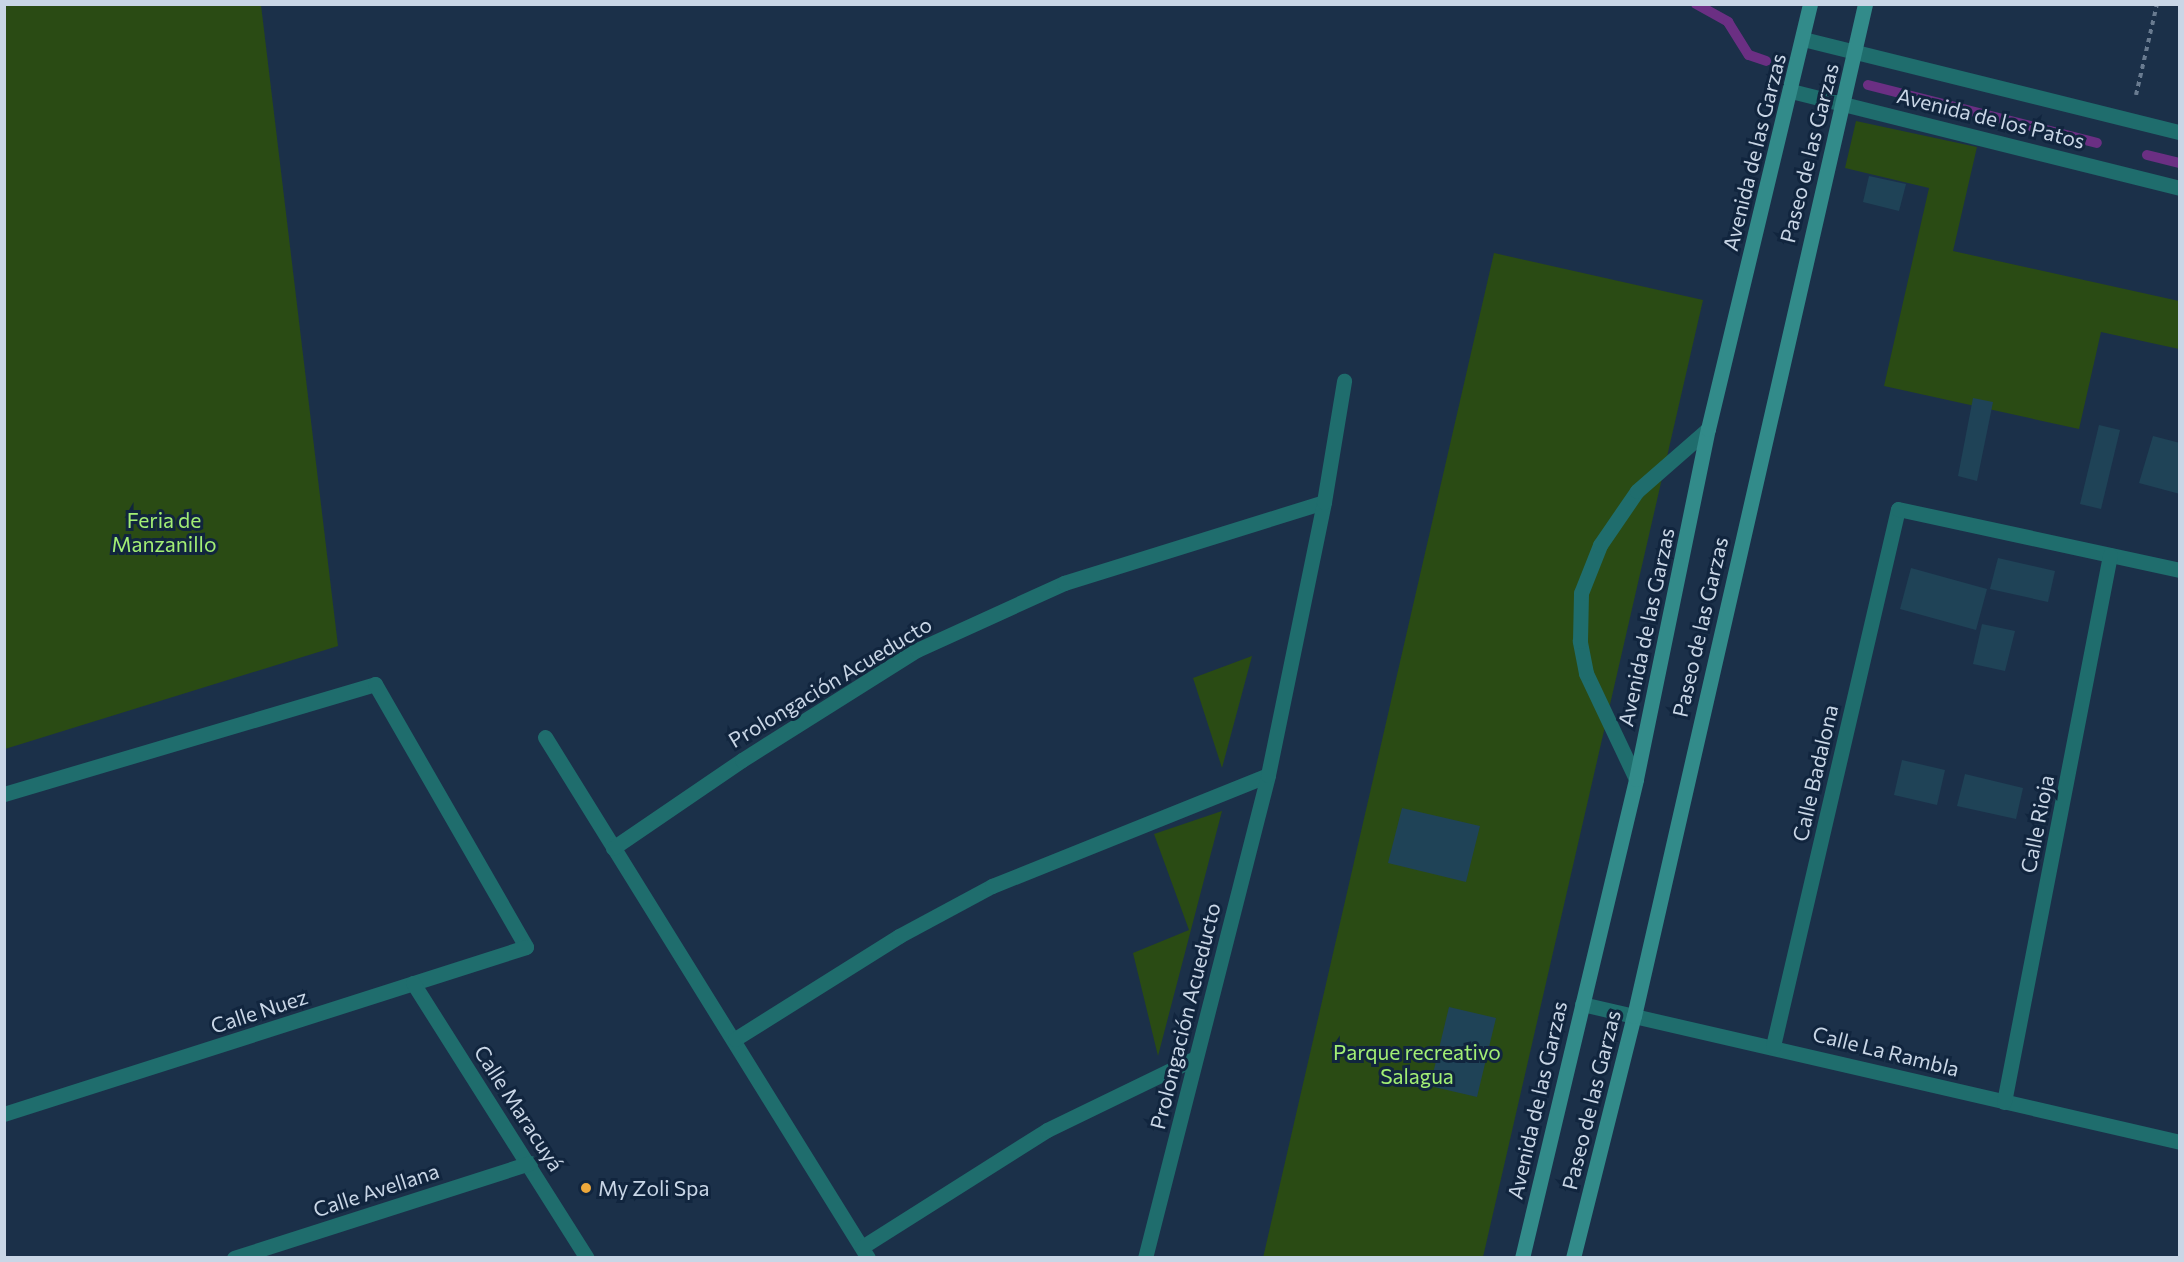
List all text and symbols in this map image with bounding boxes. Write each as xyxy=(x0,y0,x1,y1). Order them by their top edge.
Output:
street label: Avenida de las Garzas xyxy=(1717,51,1791,253)
street label: Paseo de las Garzas xyxy=(1774,61,1844,245)
street label: Avenida de los Patos xyxy=(1894,82,2088,154)
park label: Feria de Manzanillo xyxy=(112,507,216,557)
street label: Avenida de las Garzas xyxy=(1613,525,1679,729)
street label: Paseo de las Garzas xyxy=(1667,534,1733,720)
street label: Prolongación Acueducto xyxy=(724,611,936,753)
street label: Calle Badalona xyxy=(1787,702,1843,844)
street label: Calle Rioja xyxy=(2015,773,2059,875)
street label: Prolongación Acueducto xyxy=(1145,900,1225,1132)
street label: Calle Nuez xyxy=(207,984,311,1038)
street label: Avenida de las Garzas xyxy=(1502,998,1572,1202)
street label: Paseo de las Garzas xyxy=(1556,1008,1626,1192)
street label: Calle La Rambla xyxy=(1810,1021,1962,1081)
park label: Parque recreativo Salagua xyxy=(1333,1039,1501,1089)
street label: Calle Maracuyá xyxy=(469,1040,569,1176)
street label: Calle Avellana xyxy=(310,1158,442,1222)
place label: My Zoli Spa xyxy=(598,1175,709,1201)
marker: My Zoli Spa xyxy=(579,1181,593,1195)

